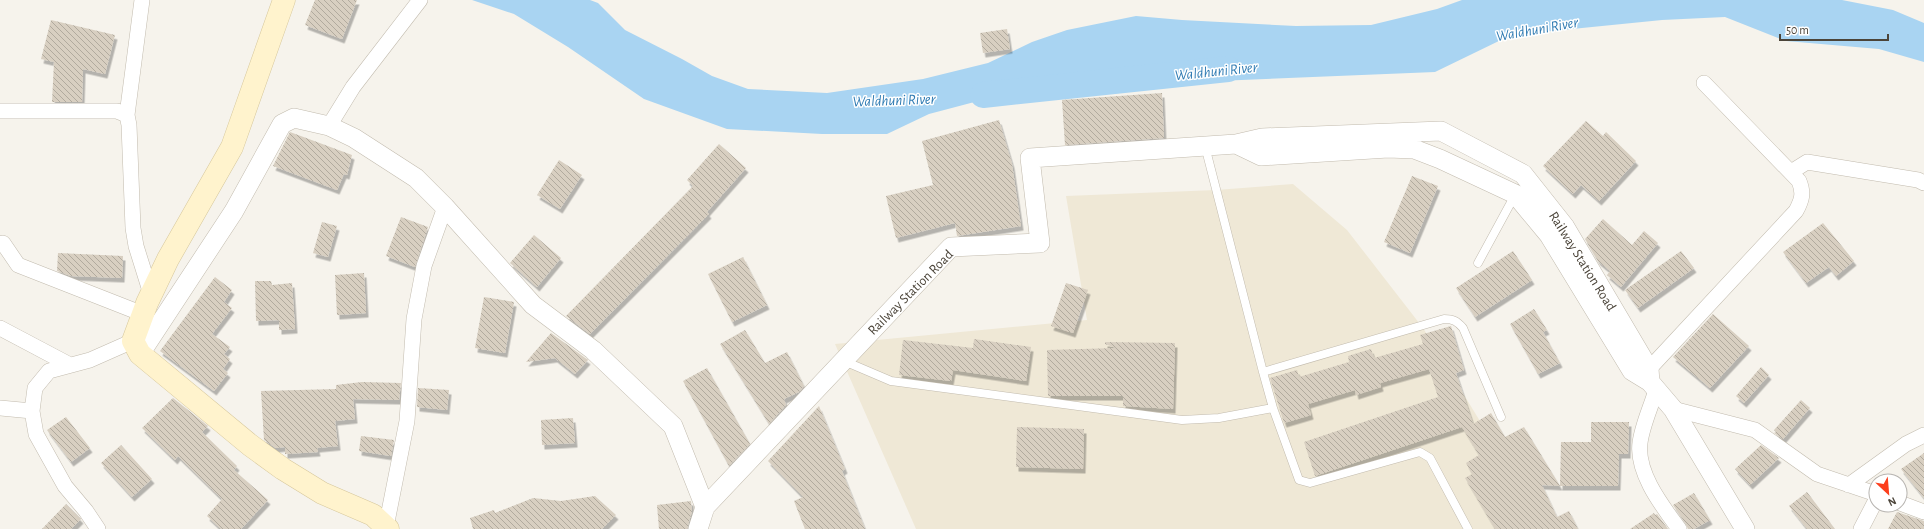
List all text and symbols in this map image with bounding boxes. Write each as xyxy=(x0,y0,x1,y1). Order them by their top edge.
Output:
water label: Waldhuni River xyxy=(1495,15,1580,44)
scale bar xyxy=(1780,16,1888,42)
text: 50 m xyxy=(1786,24,1809,36)
water label: Waldhuni River xyxy=(1174,60,1259,83)
water label: Waldhuni River xyxy=(852,92,937,109)
street label: Railway Station Road xyxy=(1546,209,1618,314)
street label: Railway Station Road xyxy=(865,247,956,338)
north arrow xyxy=(1868,473,1908,513)
text: N xyxy=(1886,495,1898,508)

